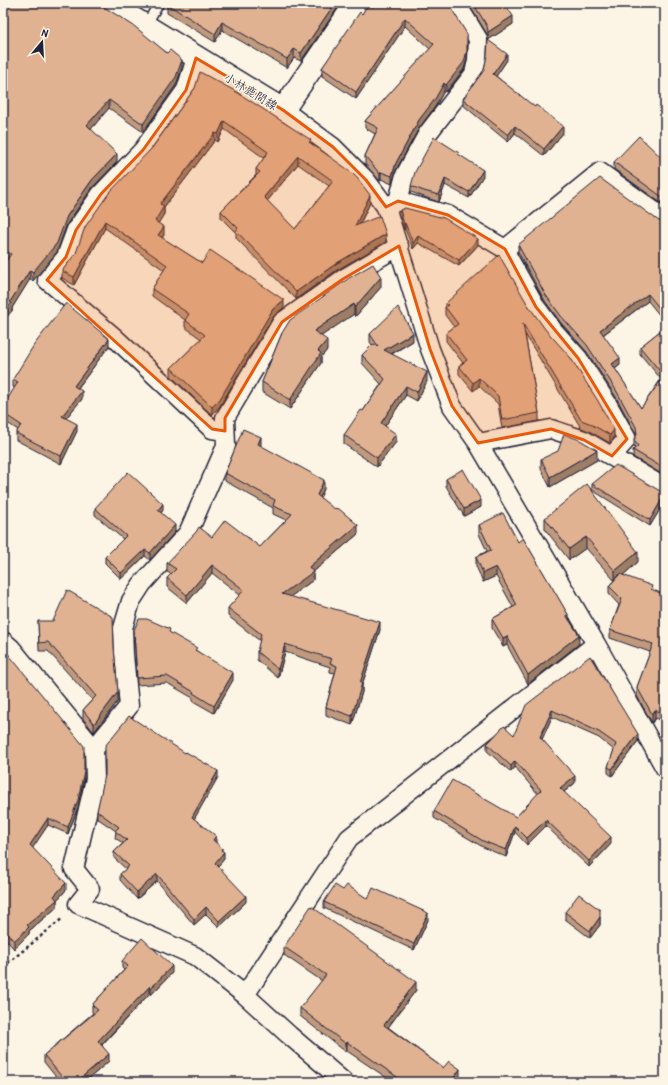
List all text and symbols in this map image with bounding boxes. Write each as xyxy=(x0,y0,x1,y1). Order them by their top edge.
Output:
north arrow xyxy=(22,22,62,62)
text: N xyxy=(40,25,50,40)
street label: 小林鹿間線 xyxy=(221,68,281,114)

